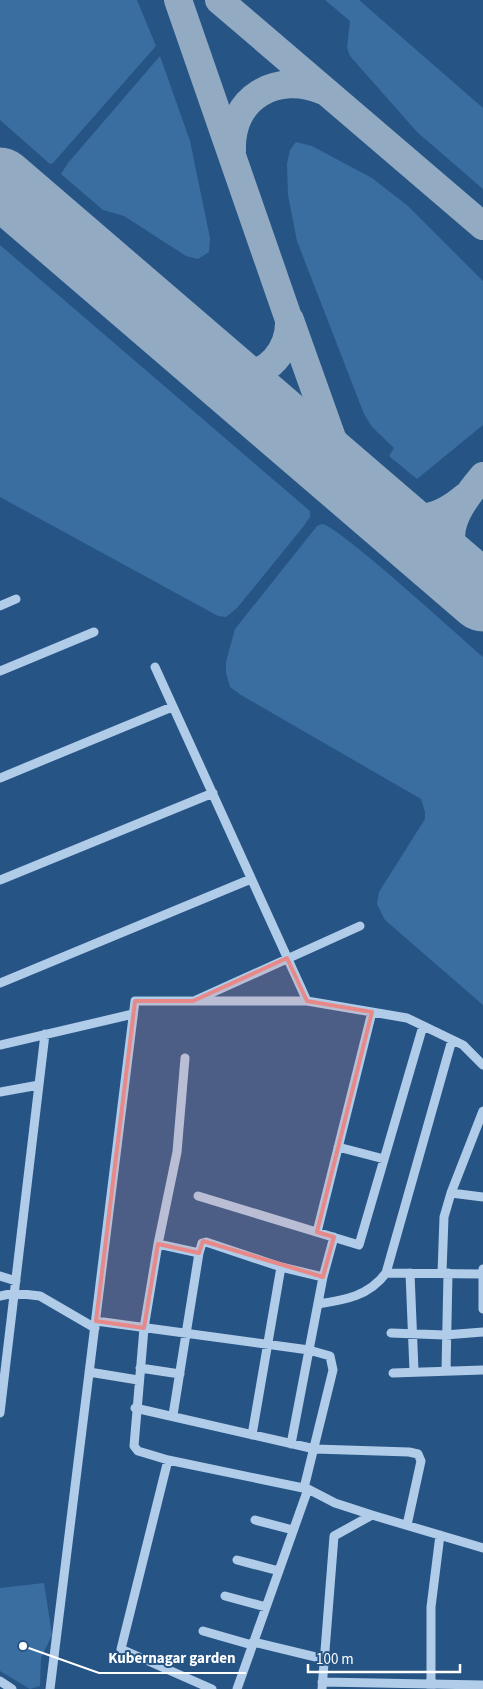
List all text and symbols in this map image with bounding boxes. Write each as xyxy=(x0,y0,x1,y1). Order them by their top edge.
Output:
scale bar xyxy=(308,1642,460,1674)
callout: Kubernagar garden xyxy=(99,1643,246,1673)
text: Kubernagar garden xyxy=(108,1648,236,1669)
text: 100 m xyxy=(316,1649,354,1670)

